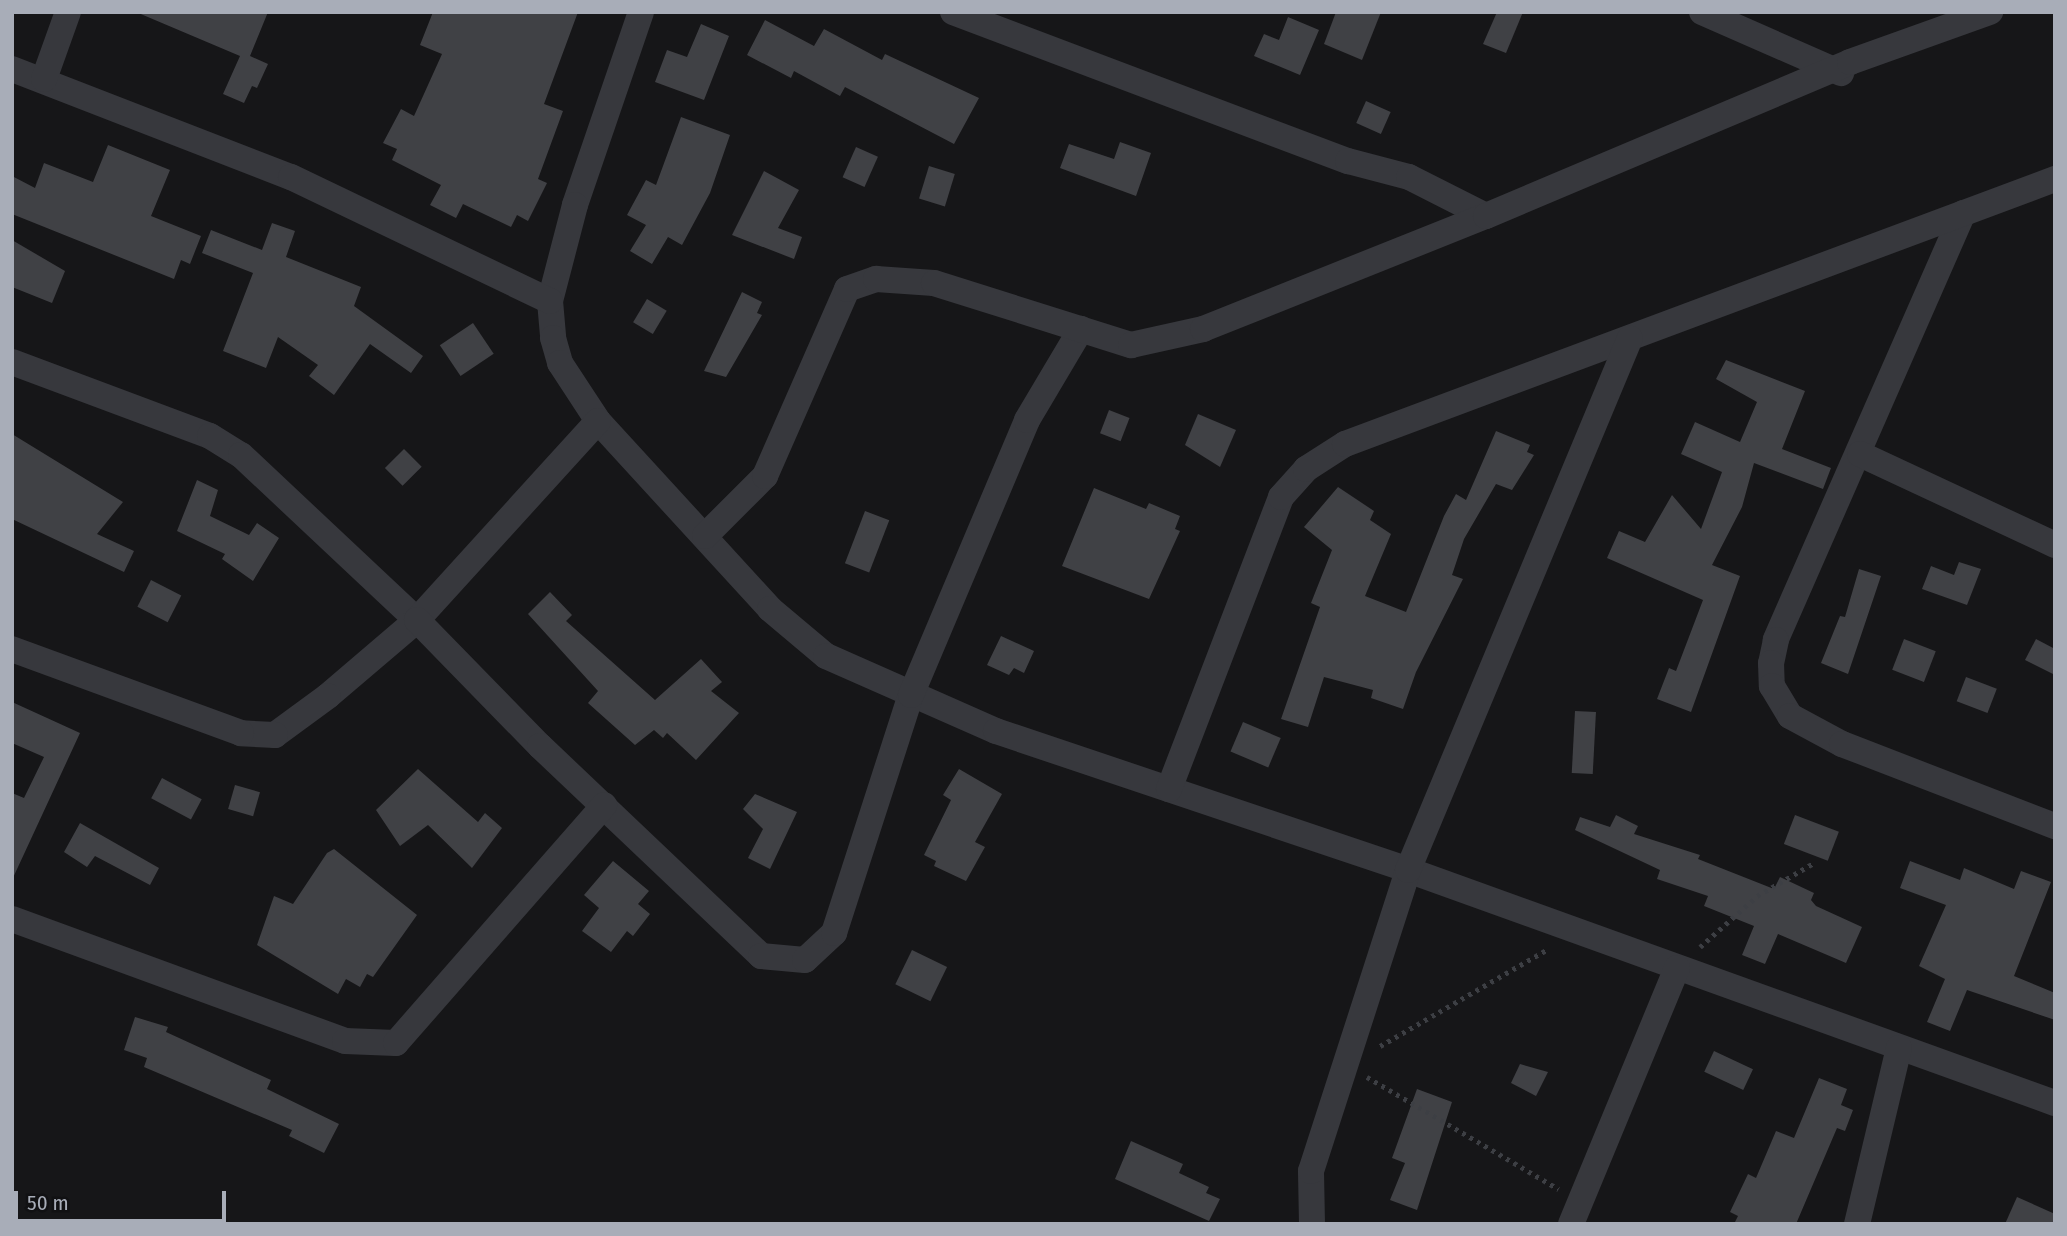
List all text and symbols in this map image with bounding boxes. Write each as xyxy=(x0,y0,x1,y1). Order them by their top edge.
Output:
scale bar xyxy=(18,1176,229,1220)
text: 50 m xyxy=(27,1190,69,1216)

